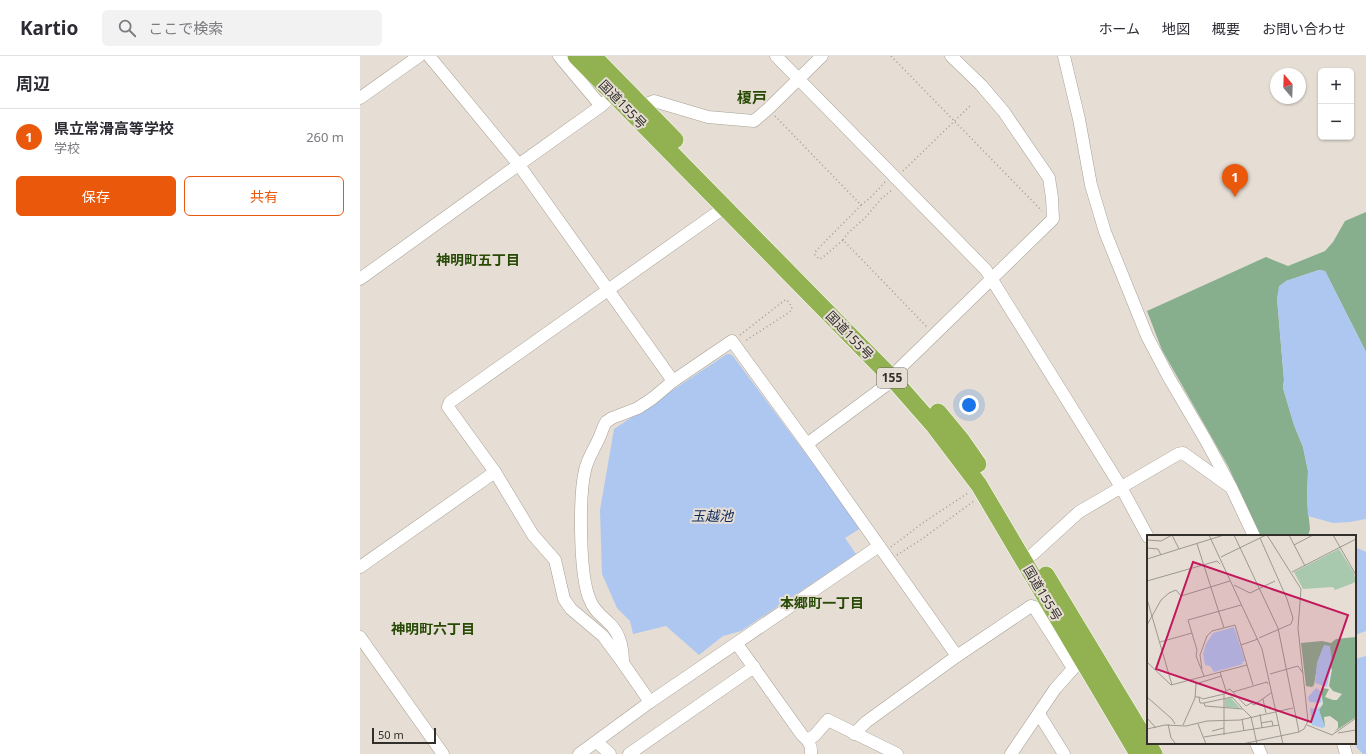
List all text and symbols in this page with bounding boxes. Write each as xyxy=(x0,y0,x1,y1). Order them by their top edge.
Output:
search box xyxy=(102,10,382,46)
text: Kartio xyxy=(20,15,78,41)
icon: search xyxy=(116,17,138,39)
text: ここで検索 xyxy=(148,18,223,38)
text: ホーム xyxy=(1098,19,1140,38)
text: 地図 xyxy=(1162,19,1190,38)
text: 概要 xyxy=(1212,19,1240,38)
text: お問い合わせ xyxy=(1262,19,1346,38)
north arrow xyxy=(1270,68,1306,104)
map controls xyxy=(1318,68,1354,140)
button: + xyxy=(1318,68,1354,104)
text: 周辺 xyxy=(16,72,50,95)
street label: 国道155号 xyxy=(595,76,651,132)
district label: 榎戸 xyxy=(737,87,767,107)
button: − xyxy=(1318,104,1354,140)
text: 県立常滑高等学校 xyxy=(54,118,174,138)
text: 1 xyxy=(25,128,33,146)
text: 260 m xyxy=(306,128,344,146)
text: 学校 xyxy=(54,139,80,157)
pin: 1 xyxy=(1222,164,1248,197)
button: 保存 xyxy=(16,176,176,216)
button: 共有 xyxy=(184,176,344,216)
district label: 神明町五丁目 xyxy=(436,250,520,269)
street label: 国道155号 xyxy=(822,307,878,363)
road number: 155 xyxy=(877,368,907,388)
your location xyxy=(959,395,979,415)
water label: 玉越池 xyxy=(691,506,735,525)
inset map xyxy=(1147,535,1356,744)
street label: 国道155号 xyxy=(1019,562,1067,624)
district label: 本郷町一丁目 xyxy=(780,593,864,612)
district label: 神明町六丁目 xyxy=(391,619,475,638)
scale bar xyxy=(372,726,436,745)
text: 50 m xyxy=(378,727,404,742)

